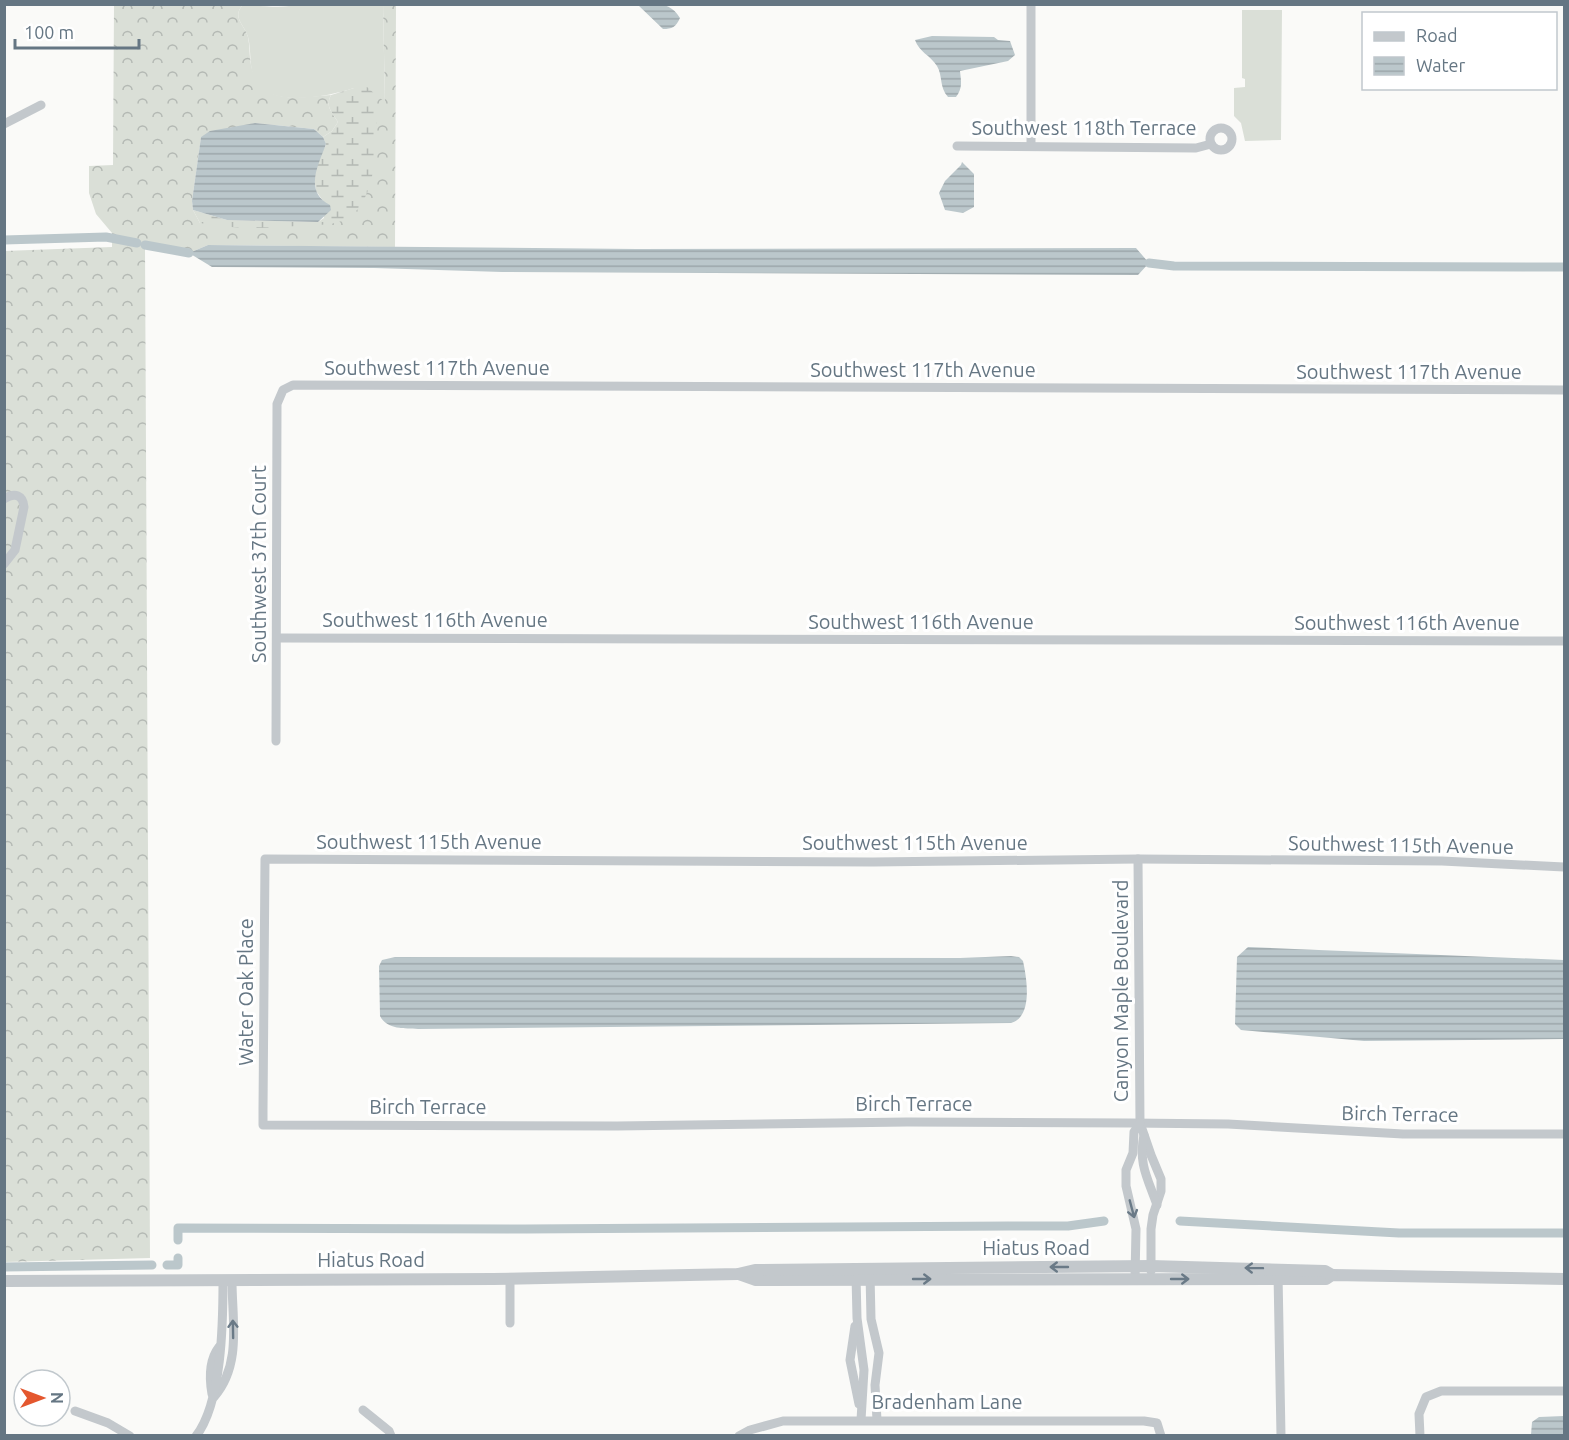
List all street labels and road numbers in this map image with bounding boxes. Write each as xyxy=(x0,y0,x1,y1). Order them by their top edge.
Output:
street label: Southwest 118th Terrace xyxy=(971,116,1197,139)
street label: Southwest 117th Avenue xyxy=(324,356,550,379)
street label: Southwest 117th Avenue xyxy=(810,358,1036,381)
street label: Southwest 117th Avenue xyxy=(1296,360,1522,383)
street label: Southwest 37th Court xyxy=(247,465,270,663)
street label: Southwest 116th Avenue xyxy=(322,608,548,631)
street label: Southwest 116th Avenue xyxy=(808,610,1034,633)
street label: Southwest 116th Avenue xyxy=(1294,611,1520,634)
street label: Southwest 115th Avenue xyxy=(316,830,542,853)
street label: Southwest 115th Avenue xyxy=(802,831,1028,854)
street label: Southwest 115th Avenue xyxy=(1288,831,1514,858)
street label: Canyon Maple Boulevard xyxy=(1109,880,1132,1102)
street label: Water Oak Place xyxy=(234,918,257,1066)
street label: Birch Terrace xyxy=(855,1092,973,1115)
street label: Birch Terrace xyxy=(369,1095,487,1118)
street label: Birch Terrace xyxy=(1341,1101,1459,1126)
street label: Hiatus Road xyxy=(982,1236,1090,1259)
street label: Hiatus Road xyxy=(317,1248,425,1271)
street label: Bradenham Lane xyxy=(871,1390,1023,1413)

